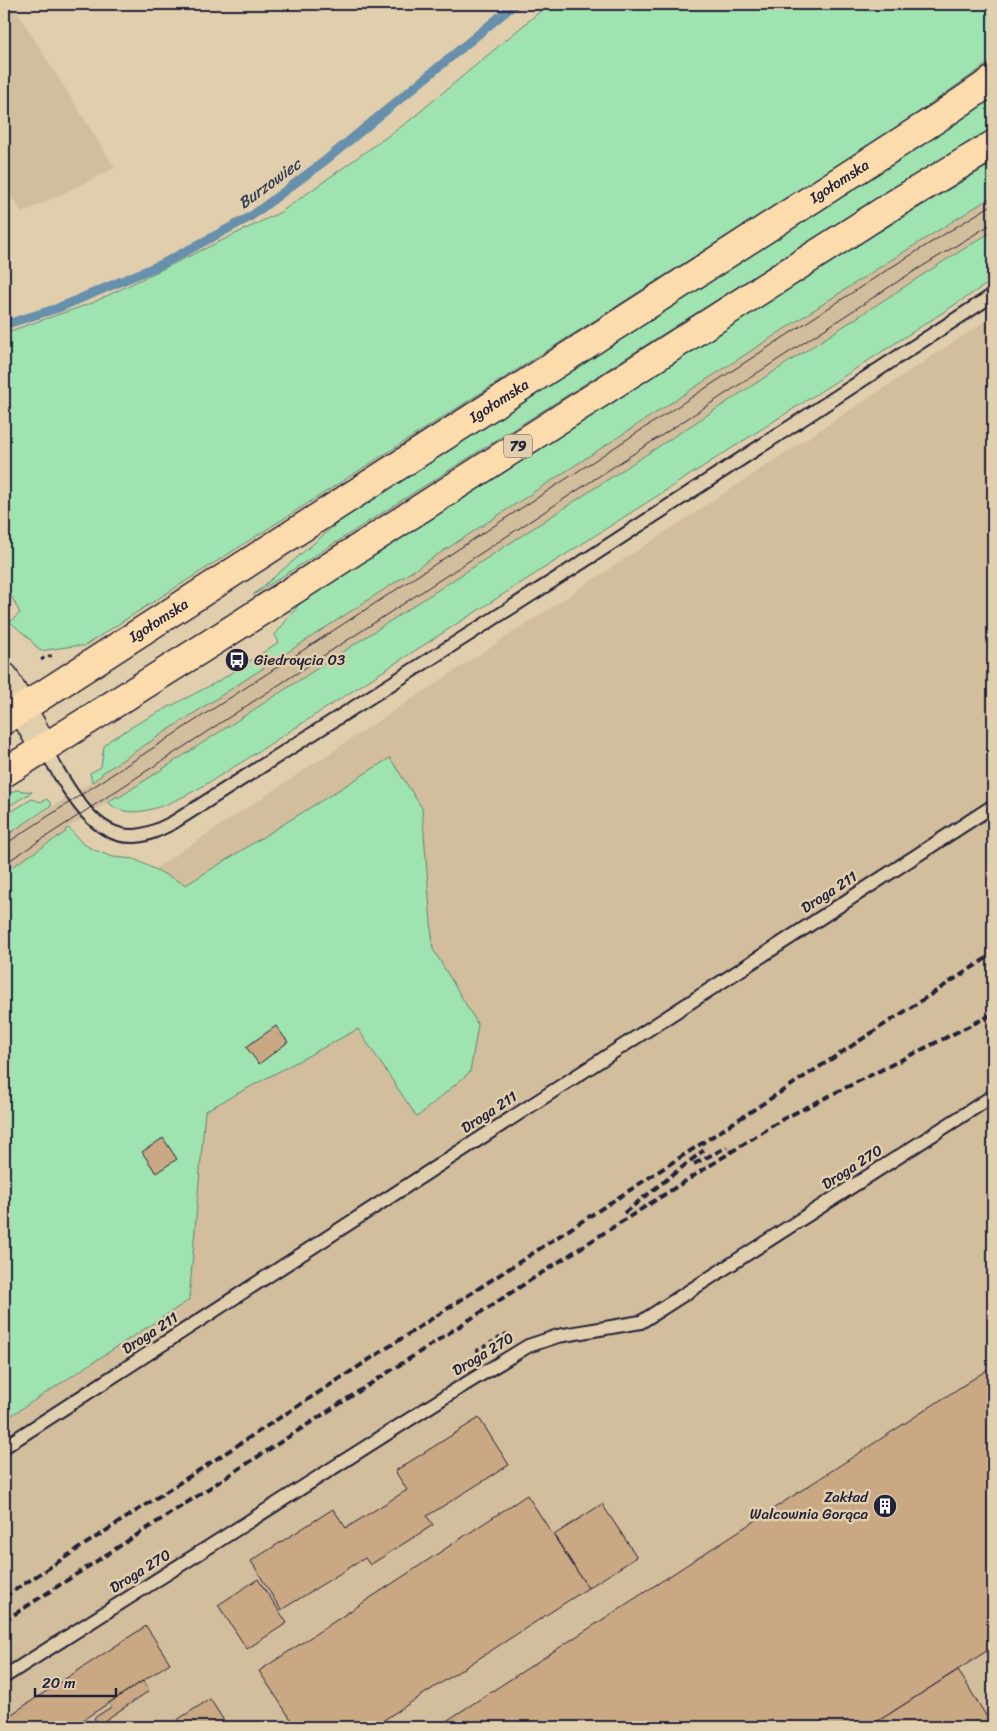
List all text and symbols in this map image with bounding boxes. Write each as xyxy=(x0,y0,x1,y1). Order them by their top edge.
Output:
water label: Burzowiec xyxy=(231,149,309,216)
street label: Igołomska xyxy=(803,152,875,211)
street label: Igołomska xyxy=(463,371,535,430)
road number: 79 xyxy=(504,434,532,458)
street label: Igołomska xyxy=(123,591,194,650)
bus stop icon: Giedroycia 03 xyxy=(224,647,250,673)
place label: Giedroycia 03 xyxy=(254,647,345,673)
street label: Droga 211 xyxy=(795,864,863,920)
street label: Droga 211 xyxy=(455,1084,523,1140)
street label: Droga 270 xyxy=(816,1137,888,1197)
street label: Droga 211 xyxy=(116,1305,184,1361)
street label: Droga 270 xyxy=(447,1325,519,1383)
place label: Zakład Walcownia Gorąca xyxy=(750,1484,869,1527)
building icon: Zakład Walcownia Gorąca xyxy=(872,1493,898,1519)
street label: Droga 270 xyxy=(104,1542,176,1600)
scale bar xyxy=(35,1666,116,1698)
text: 20 m xyxy=(42,1670,76,1696)

